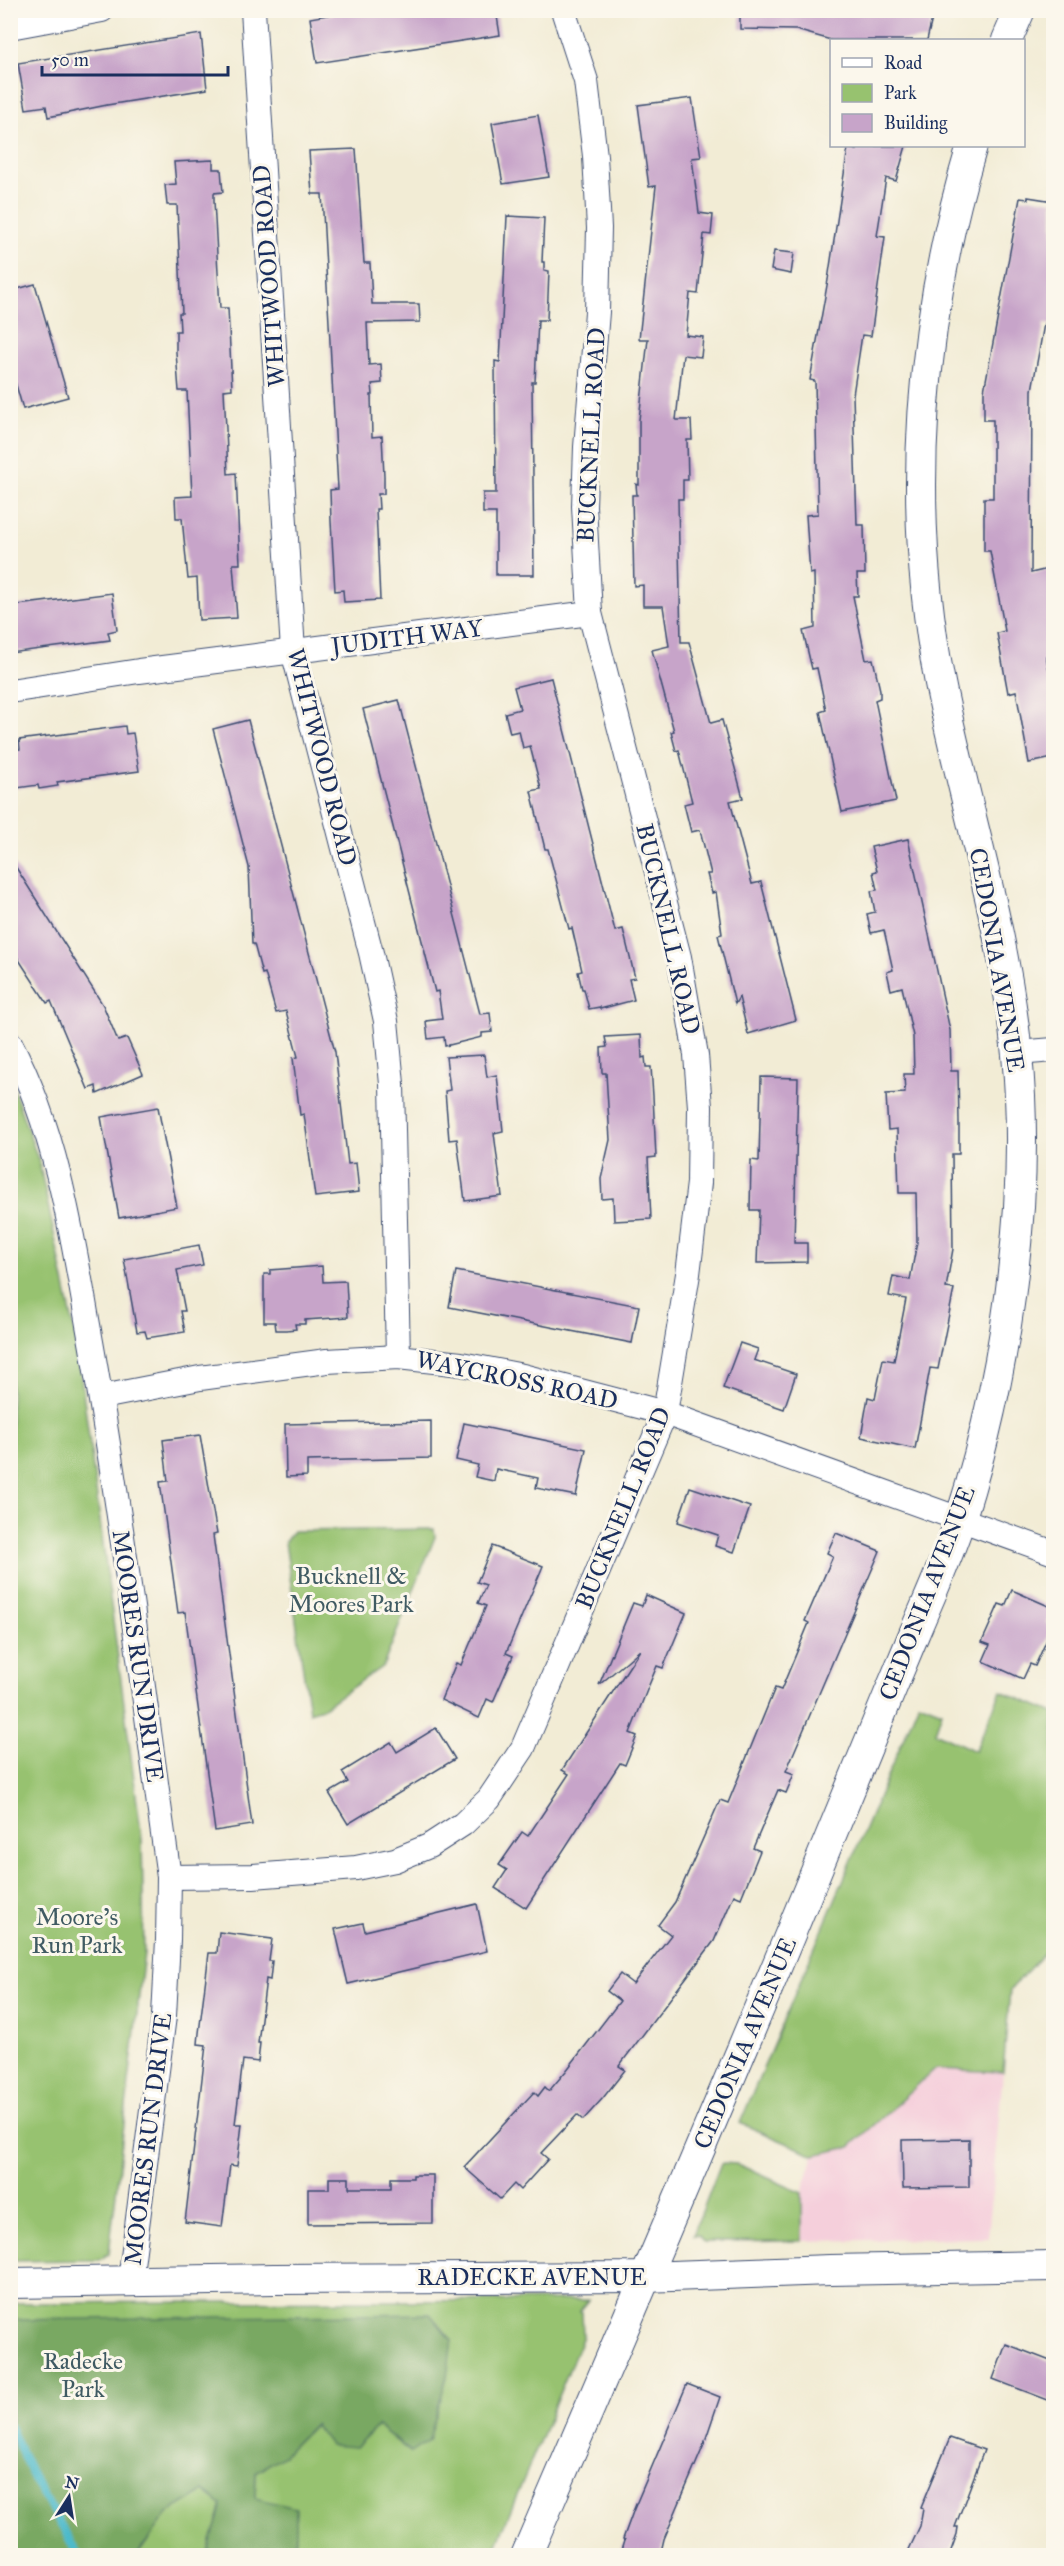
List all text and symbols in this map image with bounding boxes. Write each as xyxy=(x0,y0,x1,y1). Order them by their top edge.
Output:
scale bar xyxy=(42,39,228,77)
legend xyxy=(830,39,1025,147)
text: 50 m xyxy=(51,49,89,71)
text: Road xyxy=(884,52,922,74)
text: Park xyxy=(884,82,917,104)
text: Building xyxy=(884,112,948,135)
street label: WHITWOOD ROAD xyxy=(246,164,292,388)
street label: BUCKNELL ROAD xyxy=(570,327,612,543)
street label: JUDITH WAY xyxy=(326,613,485,662)
street label: WHITWOOD ROAD xyxy=(280,645,364,869)
street label: BUCKNELL ROAD xyxy=(629,821,707,1037)
street label: CEDONIA AVENUE xyxy=(963,846,1031,1074)
street label: WAYCROSS ROAD xyxy=(413,1344,621,1416)
street label: BUCKNELL ROAD xyxy=(569,1403,677,1613)
street label: CEDONIA AVENUE xyxy=(872,1482,982,1704)
street label: MOORES RUN DRIVE xyxy=(105,1528,171,1784)
park label: Bucknell & Moores Park xyxy=(288,1561,414,1619)
park label: Moore's Run Park xyxy=(31,1902,123,1960)
street label: CEDONIA AVENUE xyxy=(687,1933,803,2153)
street label: MOORES RUN DRIVE xyxy=(118,2011,178,2267)
street label: RADECKE AVENUE xyxy=(417,2262,647,2292)
park label: Radecke Park xyxy=(43,2346,123,2404)
north arrow xyxy=(39,2467,99,2527)
text: N xyxy=(63,2472,81,2494)

